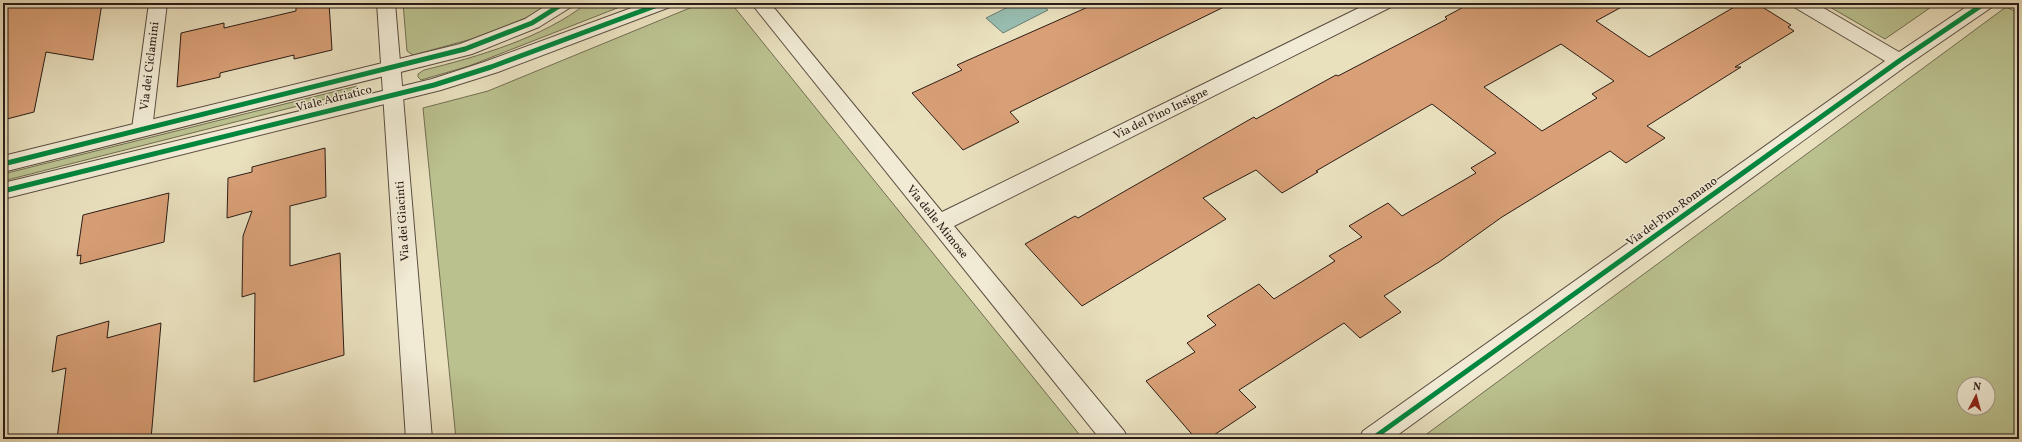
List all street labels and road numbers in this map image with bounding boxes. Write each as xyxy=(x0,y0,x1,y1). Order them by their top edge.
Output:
street label: Via dei Ciclamini xyxy=(137,20,163,111)
street label: Viale Adriatico xyxy=(294,82,374,116)
street label: Via del Pino Insigne xyxy=(1111,84,1211,144)
street label: Via del Pino Romano xyxy=(1623,173,1721,251)
street label: Via dei Giacinti xyxy=(392,180,414,262)
street label: Via delle Mimose xyxy=(902,182,972,262)

